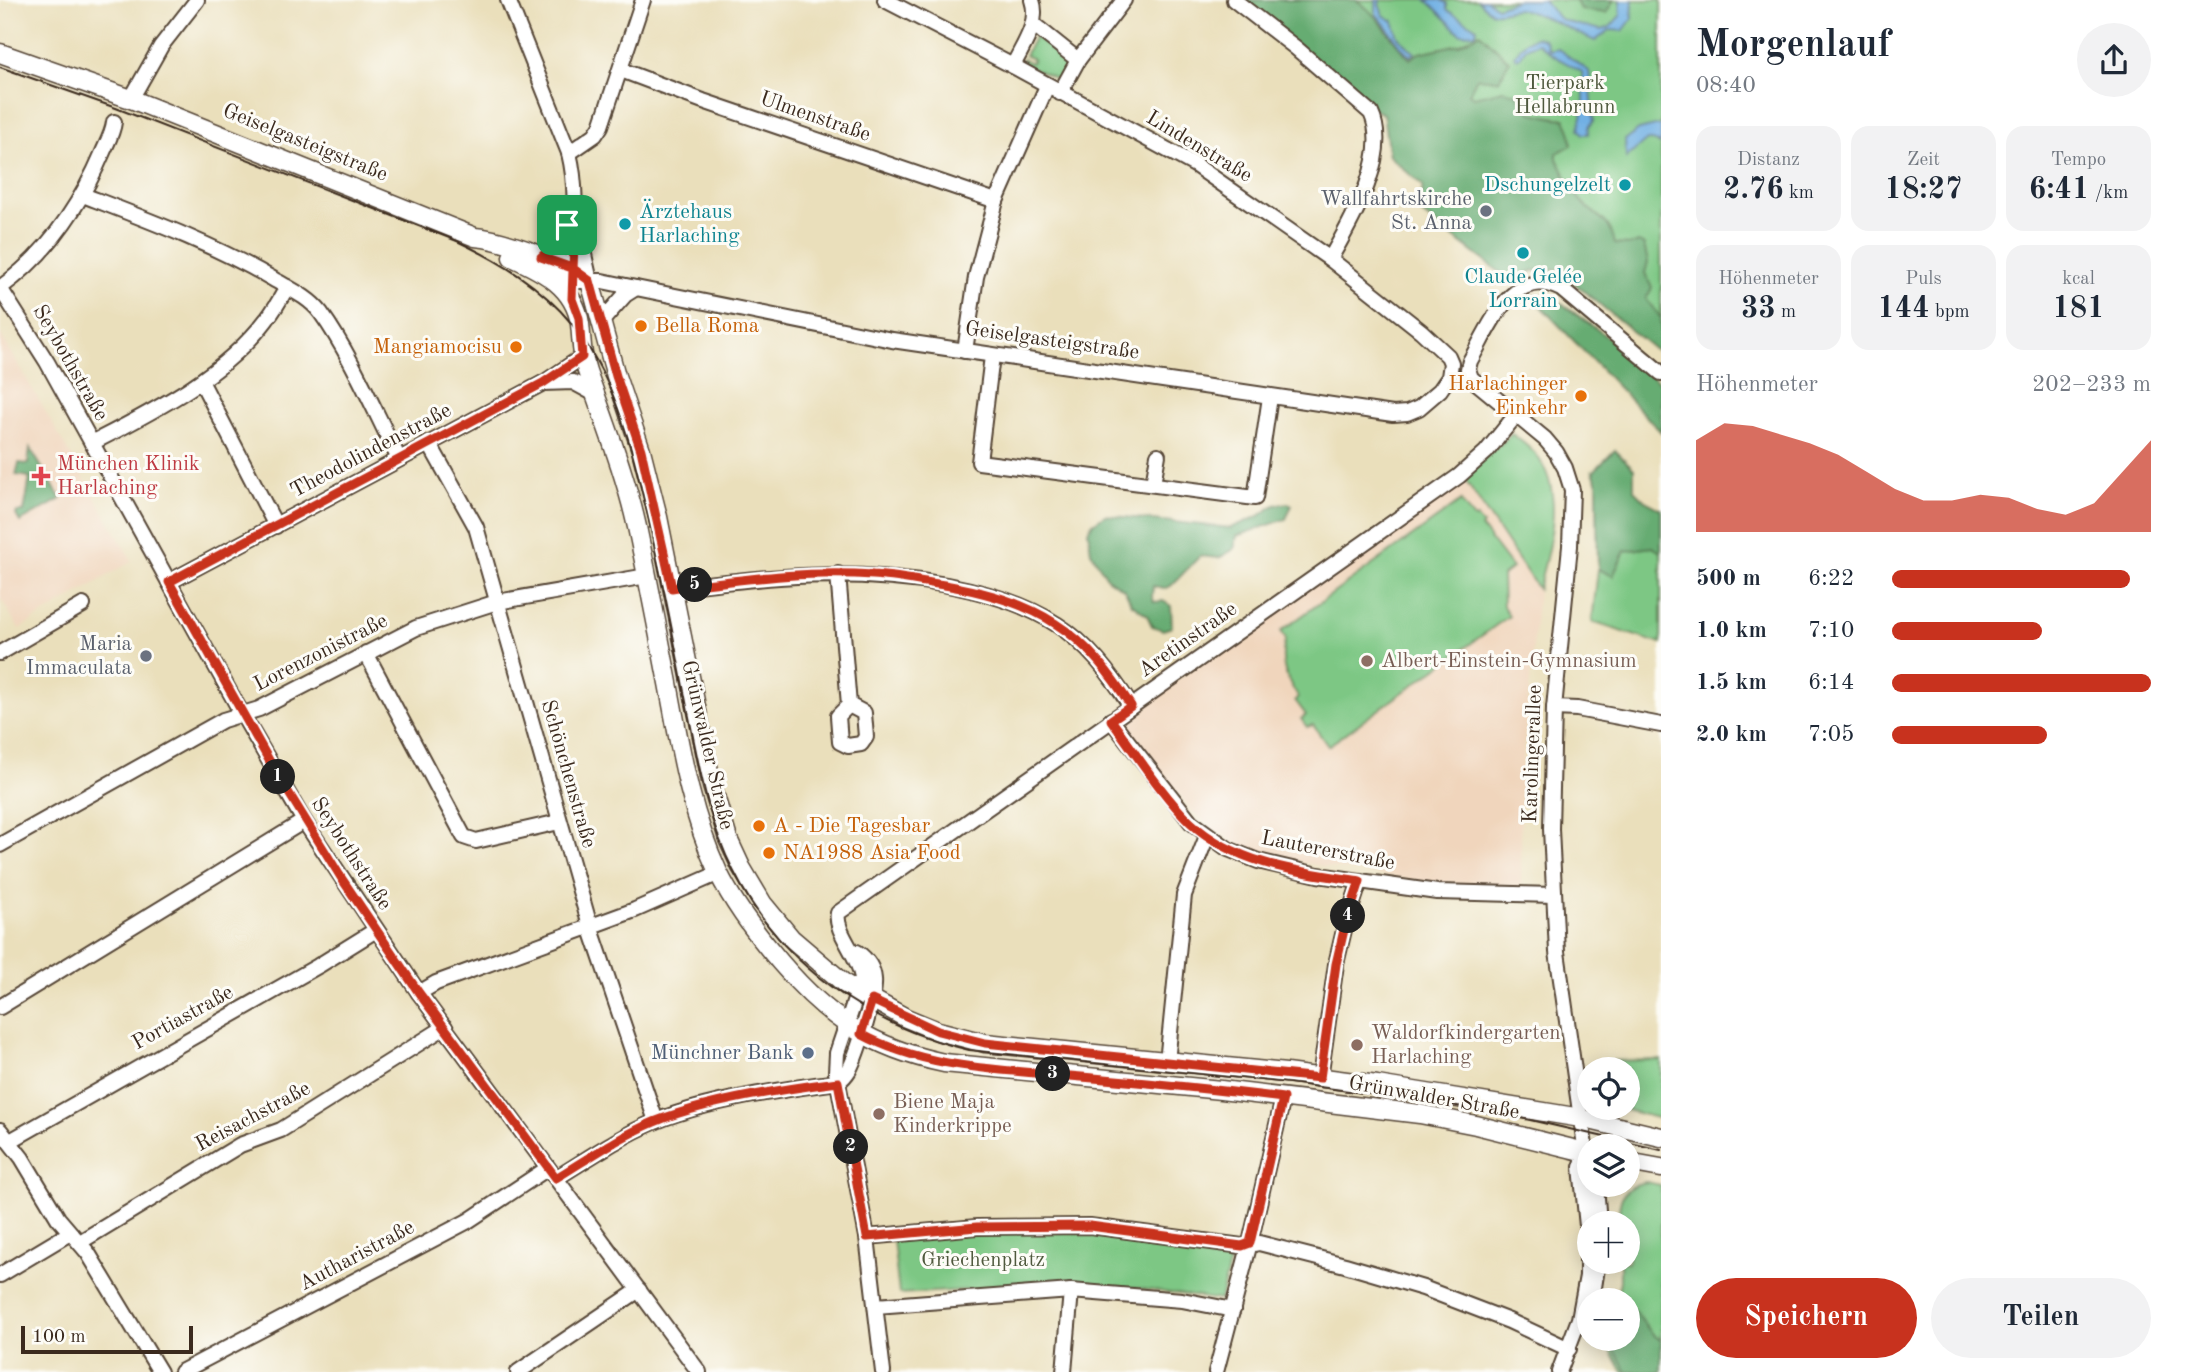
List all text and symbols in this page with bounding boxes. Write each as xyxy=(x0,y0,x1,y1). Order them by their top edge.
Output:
button: share xyxy=(2077,23,2151,97)
text: Morgenlauf xyxy=(1696,27,1891,65)
park label: Tierpark Hellabrunn xyxy=(1514,73,1616,118)
text: 08:40 xyxy=(1696,74,1756,97)
street label: Ulmenstraße xyxy=(757,88,873,146)
street label: Geiselgasteigstraße xyxy=(220,100,390,186)
street label: Lindenstraße xyxy=(1143,107,1255,187)
text: Distanz xyxy=(1737,151,1800,170)
text: Zeit xyxy=(1907,151,1940,170)
text: Tempo xyxy=(2051,151,2106,170)
place label: Dschungelzelt xyxy=(1484,175,1611,196)
text: 2.76 xyxy=(1723,175,1784,205)
text: 18:27 xyxy=(1885,175,1963,205)
text: 6:41 xyxy=(2029,175,2089,205)
marker: Dschungelzelt xyxy=(1617,177,1633,193)
text: km xyxy=(1784,184,1814,203)
text: /km xyxy=(2089,184,2128,203)
place label: Wallfahrtskirche St. Anna xyxy=(1320,189,1472,234)
pin xyxy=(537,195,597,255)
place label: Ärztehaus Harlaching xyxy=(639,198,740,247)
marker: Wallfahrtskirche St. Anna xyxy=(1478,203,1494,219)
icon: arrive xyxy=(548,206,586,244)
marker: Ärztehaus Harlaching xyxy=(617,216,633,232)
marker: Claude Gelée Lorrain xyxy=(1515,245,1531,261)
place label: Claude Gelée Lorrain xyxy=(1464,267,1582,312)
text: Höhenmeter xyxy=(1718,270,1819,289)
text: Puls xyxy=(1905,270,1942,289)
text: kcal xyxy=(2062,270,2095,289)
text: 33 xyxy=(1741,294,1776,324)
text: 144 xyxy=(1877,294,1930,324)
text: 181 xyxy=(2052,294,2105,324)
street label: Seybothstraße xyxy=(28,301,112,425)
text: m xyxy=(1776,303,1796,322)
text: bpm xyxy=(1930,303,1970,322)
place label: Bella Roma xyxy=(655,316,759,337)
marker: Bella Roma xyxy=(633,318,649,334)
street label: Geiselgasteigstraße xyxy=(963,318,1141,364)
place label: Mangiamocisu xyxy=(373,337,502,358)
marker: Mangiamocisu xyxy=(508,339,524,355)
text: Höhenmeter xyxy=(1696,373,1818,396)
text: 202–233 m xyxy=(2032,373,2151,396)
place label: Harlachinger Einkehr xyxy=(1448,374,1567,419)
marker: Harlachinger Einkehr xyxy=(1573,388,1589,404)
street label: Theodolindenstraße xyxy=(287,400,455,502)
place label: München Klinik Harlaching xyxy=(57,454,200,499)
marker: München Klinik Harlaching xyxy=(31,466,51,486)
text: 500 m xyxy=(1696,567,1761,590)
text: 6:22 xyxy=(1808,567,1854,590)
pin: 5 xyxy=(678,568,712,602)
text: 5 xyxy=(689,575,700,594)
street label: Aretinstraße xyxy=(1135,598,1241,682)
street label: Lorenzonistraße xyxy=(251,610,391,696)
text: 1.0 km xyxy=(1696,619,1767,642)
text: 7:10 xyxy=(1808,619,1854,642)
place label: Maria Immaculata xyxy=(26,634,132,679)
marker: Maria Immaculata xyxy=(138,648,154,664)
place label: Albert-Einstein-Gymnasium xyxy=(1381,651,1637,672)
marker: Albert-Einstein-Gymnasium xyxy=(1359,653,1375,669)
street label: Grünwalder Straße xyxy=(677,658,737,832)
text: 1.5 km xyxy=(1696,671,1767,694)
text: 6:14 xyxy=(1808,671,1854,694)
street label: Karolingerallee xyxy=(1520,684,1546,824)
street label: Schönchenstraße xyxy=(537,698,599,850)
text: 2.0 km xyxy=(1696,723,1767,746)
text: 7:05 xyxy=(1808,723,1854,746)
pin: 1 xyxy=(260,760,296,794)
text: 1 xyxy=(272,767,283,786)
street label: Seybothstraße xyxy=(307,794,395,914)
place label: A - Die Tagesbar xyxy=(773,816,931,837)
marker: A - Die Tagesbar xyxy=(751,818,767,834)
street label: Lautererstraße xyxy=(1259,828,1397,874)
place label: NA1988 Asia Food xyxy=(783,843,961,864)
marker: NA1988 Asia Food xyxy=(761,845,777,861)
pin: 4 xyxy=(1330,898,1366,934)
text: 4 xyxy=(1342,906,1353,925)
street label: Portiastraße xyxy=(129,982,237,1054)
place label: Waldorfkindergarten Harlaching xyxy=(1371,1023,1561,1068)
marker: Waldorfkindergarten Harlaching xyxy=(1349,1037,1365,1053)
place label: Münchner Bank xyxy=(651,1043,794,1064)
marker: Münchner Bank xyxy=(800,1045,816,1061)
pin: 3 xyxy=(1036,1056,1070,1092)
map controls xyxy=(1577,1057,1640,1351)
button: locate xyxy=(1577,1057,1640,1120)
text: 3 xyxy=(1047,1064,1058,1083)
street label: Grünwalder Straße xyxy=(1347,1073,1521,1123)
street label: Reisachstraße xyxy=(192,1078,314,1156)
place label: Biene Maja Kinderkrippe xyxy=(893,1092,1012,1137)
marker: Biene Maja Kinderkrippe xyxy=(871,1106,887,1122)
pin: 2 xyxy=(834,1130,868,1164)
button: layers xyxy=(1577,1134,1640,1197)
text: 2 xyxy=(845,1137,856,1156)
button: + xyxy=(1577,1211,1640,1274)
street label: Autharistraße xyxy=(296,1217,418,1295)
park label: Griechenplatz xyxy=(921,1250,1045,1271)
button: Speichern xyxy=(1696,1278,1917,1358)
button: Teilen xyxy=(1931,1278,2151,1358)
button: − xyxy=(1577,1288,1640,1351)
scale bar xyxy=(21,1323,192,1355)
text: 100 m xyxy=(32,1328,85,1347)

